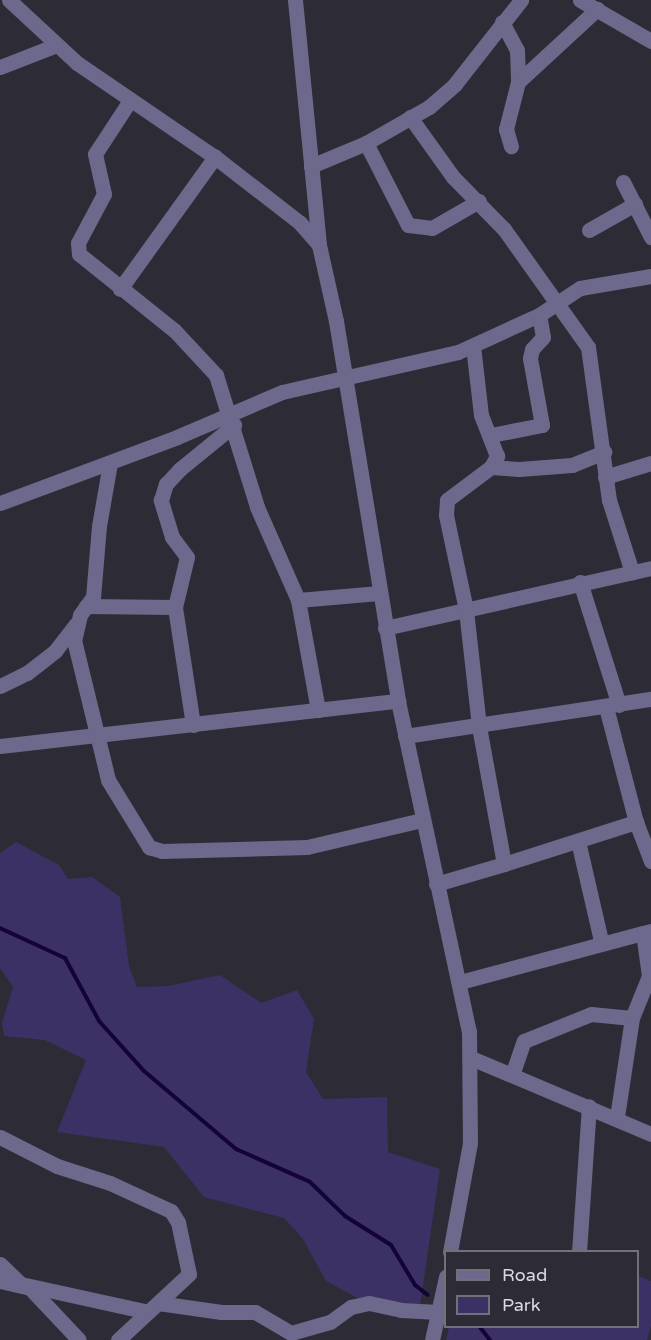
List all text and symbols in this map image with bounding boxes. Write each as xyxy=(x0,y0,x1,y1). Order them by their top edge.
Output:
legend xyxy=(444,1250,639,1328)
text: Road xyxy=(502,1264,547,1286)
text: Park xyxy=(502,1294,540,1316)

